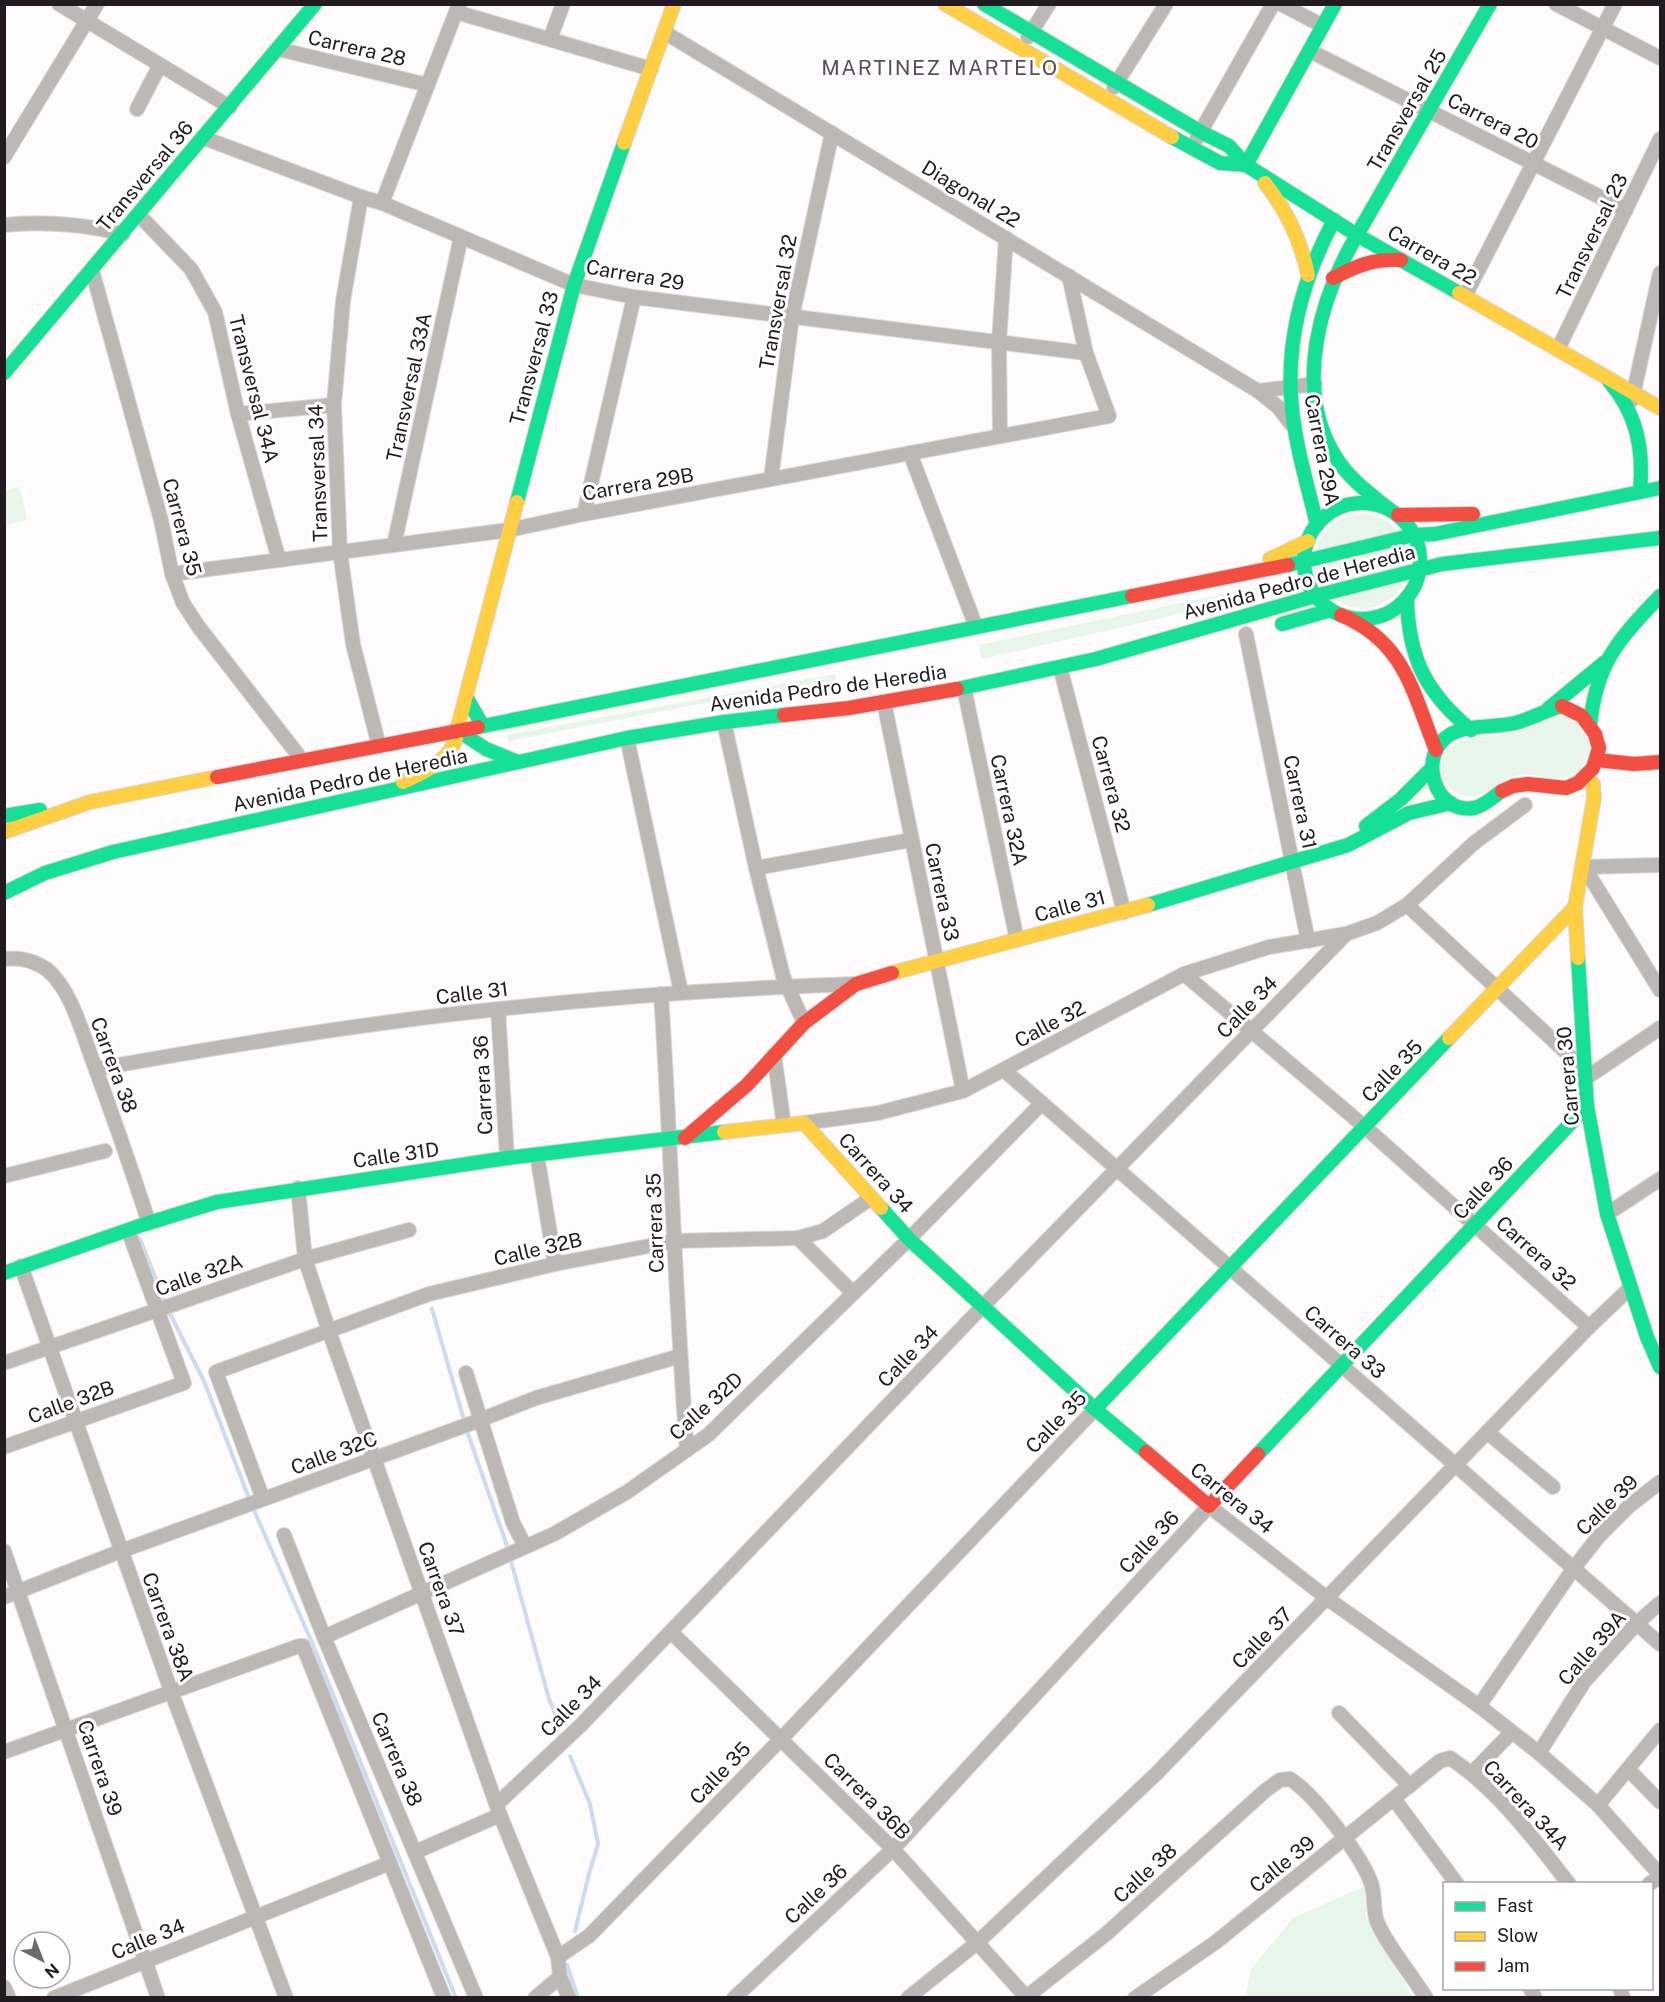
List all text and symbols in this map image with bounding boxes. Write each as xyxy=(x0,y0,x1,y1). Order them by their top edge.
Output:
street label: Carrera 28 xyxy=(306,25,408,71)
street label: Transversal 25 xyxy=(1362,45,1452,175)
district label: MARTINEZ MARTELO xyxy=(821,55,1059,80)
street label: Carrera 20 xyxy=(1443,88,1543,154)
street label: Transversal 36 xyxy=(92,116,198,236)
street label: Diagonal 22 xyxy=(917,155,1025,233)
street label: Transversal 23 xyxy=(1551,169,1633,303)
street label: Carrera 22 xyxy=(1383,220,1481,290)
street label: Transversal 32 xyxy=(754,233,802,371)
street label: Carrera 29 xyxy=(584,255,686,295)
street label: Transversal 33 xyxy=(505,289,563,427)
street label: Transversal 33A xyxy=(381,310,437,464)
street label: Transversal 34A xyxy=(224,312,284,466)
street label: Carrera 29A xyxy=(1299,392,1345,508)
street label: Transversal 34 xyxy=(304,404,332,542)
street label: Carrera 29B xyxy=(580,462,696,506)
street label: Carrera 35 xyxy=(157,475,207,579)
street label: Avenida Pedro de Heredia xyxy=(1180,539,1418,625)
street label: Avenida Pedro de Heredia xyxy=(708,659,948,717)
street label: Carrera 32 xyxy=(1087,733,1135,835)
street label: Avenida Pedro de Heredia xyxy=(230,743,470,817)
street label: Carrera 32A xyxy=(985,752,1033,868)
street label: Carrera 31 xyxy=(1278,753,1322,851)
street label: Carrera 33 xyxy=(920,841,964,943)
street label: Calle 31 xyxy=(1032,885,1108,927)
street label: Calle 34 xyxy=(1212,971,1282,1043)
street label: Calle 31 xyxy=(434,977,510,1009)
street label: Calle 32 xyxy=(1011,995,1089,1053)
street label: Carrera 38 xyxy=(86,1014,142,1116)
street label: Carrera 30 xyxy=(1552,1025,1584,1127)
street label: Carrera 36 xyxy=(468,1035,498,1135)
street label: Calle 35 xyxy=(1356,1035,1428,1107)
street label: Carrera 34 xyxy=(834,1128,918,1218)
street label: Calle 31D xyxy=(351,1137,441,1173)
street label: Calle 36 xyxy=(1448,1152,1518,1224)
street label: Carrera 35 xyxy=(641,1172,669,1274)
street label: Carrera 32 xyxy=(1491,1211,1581,1295)
street label: Calle 32B xyxy=(491,1227,585,1271)
street label: Calle 32A xyxy=(152,1249,246,1301)
street label: Carrera 33 xyxy=(1299,1300,1391,1384)
street label: Calle 34 xyxy=(873,1320,943,1392)
street label: Calle 32D xyxy=(664,1367,748,1445)
street label: Calle 32B xyxy=(25,1375,117,1429)
street label: Calle 35 xyxy=(1020,1386,1092,1458)
street label: Calle 32C xyxy=(287,1426,381,1480)
street label: Carrera 34 xyxy=(1186,1457,1278,1539)
street label: Calle 39 xyxy=(1571,1470,1643,1540)
street label: Calle 36 xyxy=(1114,1506,1184,1578)
street label: Carrera 37 xyxy=(413,1538,469,1640)
street label: Carrera 38A xyxy=(137,1569,199,1685)
street label: Calle 37 xyxy=(1227,1602,1297,1674)
street label: Calle 39A xyxy=(1553,1606,1631,1690)
street label: Calle 34 xyxy=(535,1670,607,1742)
street label: Carrera 38 xyxy=(366,1708,428,1810)
street label: Carrera 39 xyxy=(72,1717,128,1819)
street label: Calle 35 xyxy=(684,1737,756,1809)
street label: Carrera 36B xyxy=(818,1747,916,1845)
street label: Carrera 34A xyxy=(1478,1755,1574,1855)
street label: Calle 39 xyxy=(1245,1830,1319,1898)
street label: Calle 38 xyxy=(1108,1838,1182,1908)
street label: Calle 36 xyxy=(780,1859,852,1929)
legend xyxy=(1443,1882,1653,1990)
text: Fast xyxy=(1497,1895,1533,1916)
street label: Calle 34 xyxy=(108,1913,188,1965)
text: Slow xyxy=(1497,1925,1538,1946)
north arrow xyxy=(12,1930,72,1990)
text: Jam xyxy=(1497,1955,1530,1976)
text: N xyxy=(41,1960,63,1982)

